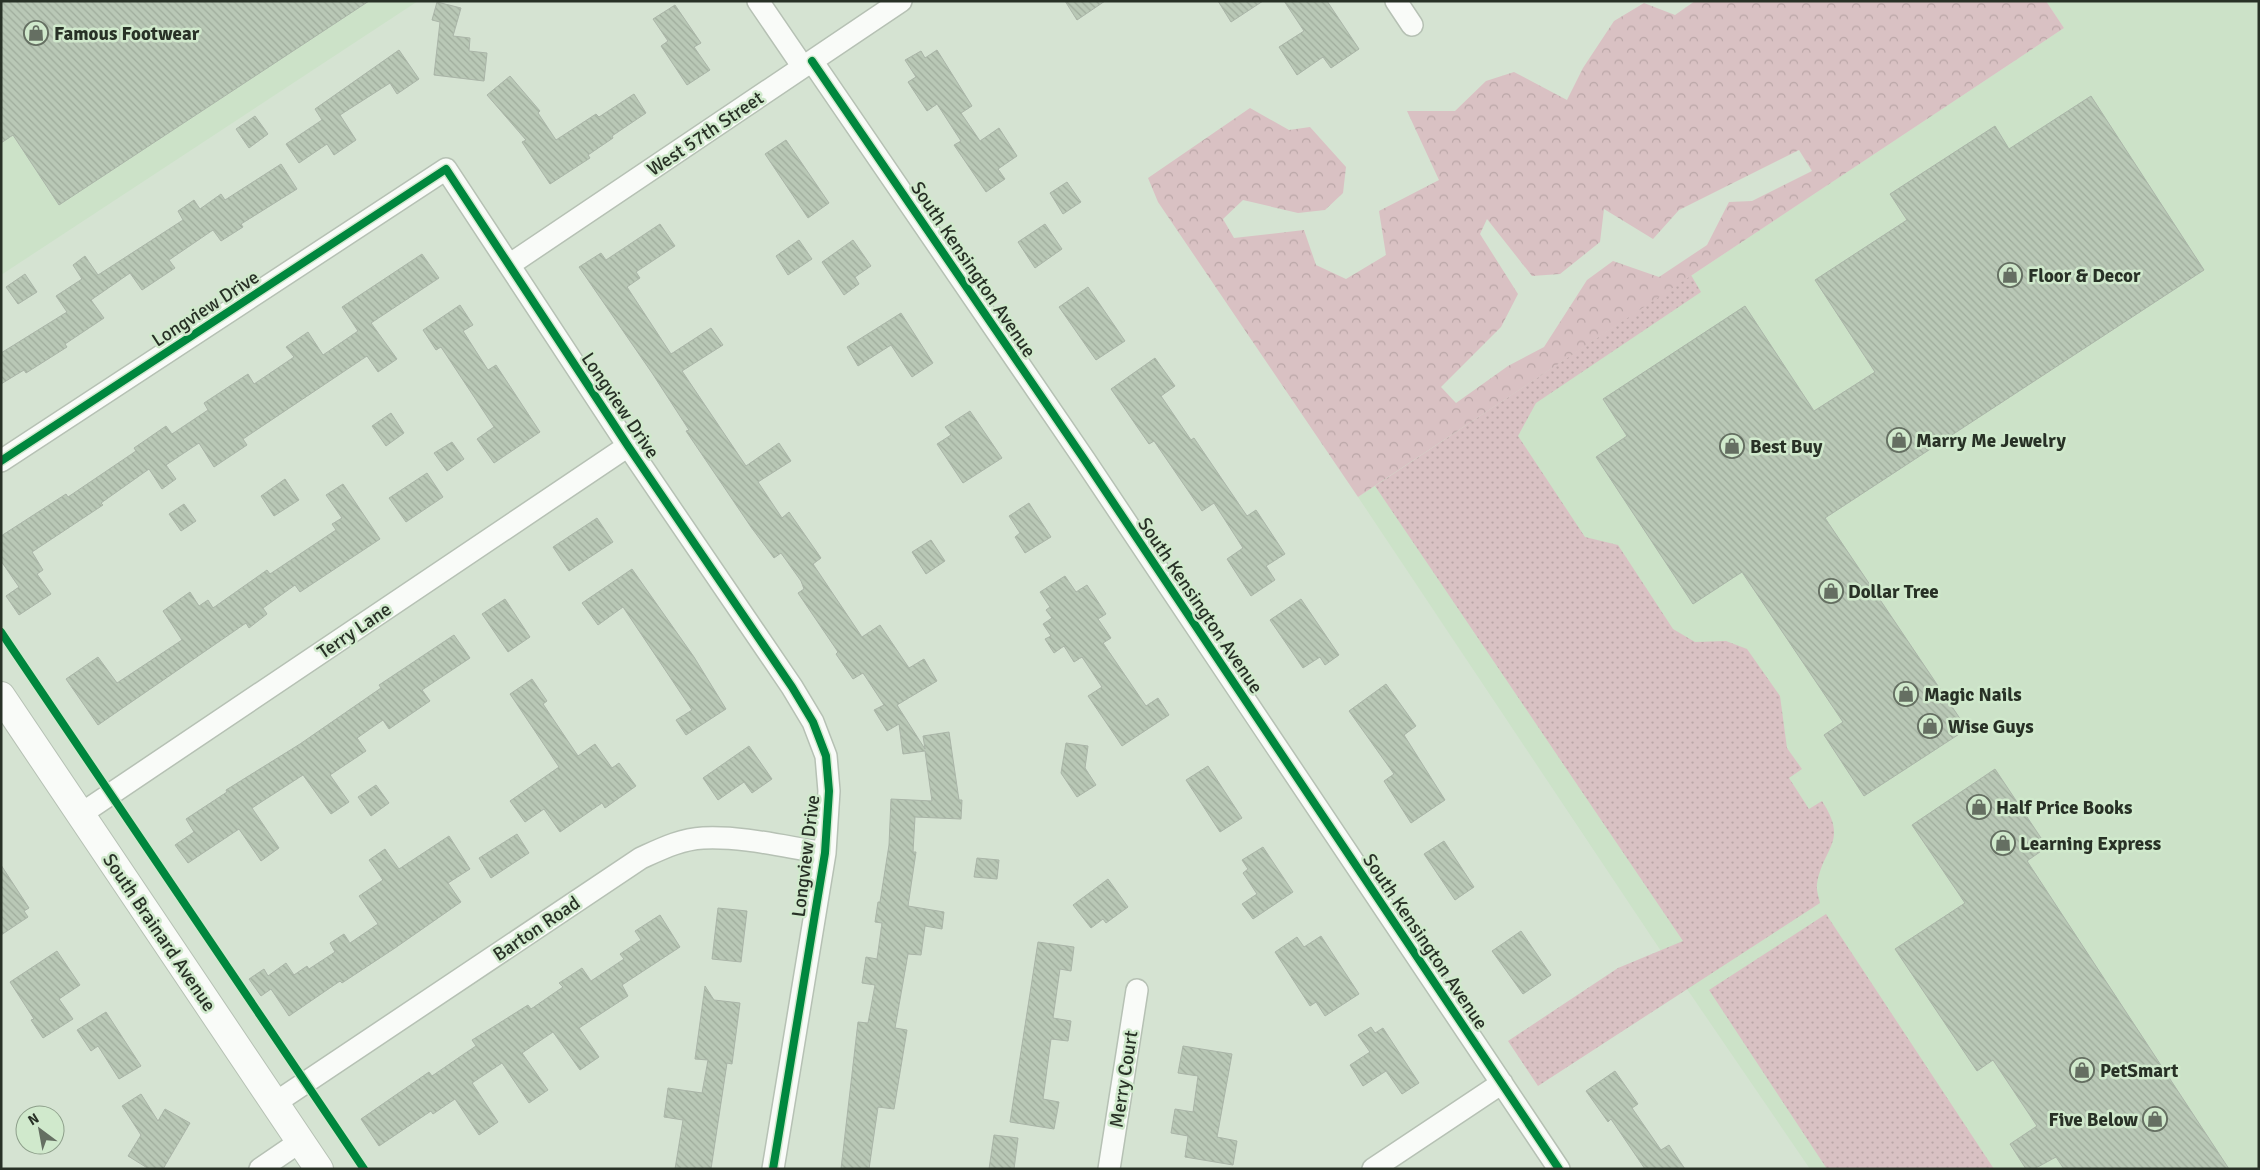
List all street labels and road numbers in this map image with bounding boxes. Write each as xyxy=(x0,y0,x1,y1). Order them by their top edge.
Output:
street label: West 57th Street xyxy=(643,86,769,182)
street label: South Kensington Avenue xyxy=(905,177,1041,362)
street label: Longview Drive xyxy=(147,265,264,352)
street label: Longview Drive xyxy=(576,348,664,463)
street label: South Kensington Avenue xyxy=(1132,513,1268,698)
street label: Terry Lane xyxy=(313,597,396,664)
street label: Longview Drive xyxy=(787,794,825,919)
street label: South Brainard Avenue xyxy=(97,849,221,1016)
street label: South Kensington Avenue xyxy=(1357,849,1493,1034)
street label: Barton Road xyxy=(488,891,585,967)
street label: Merry Court xyxy=(1104,1029,1144,1129)

